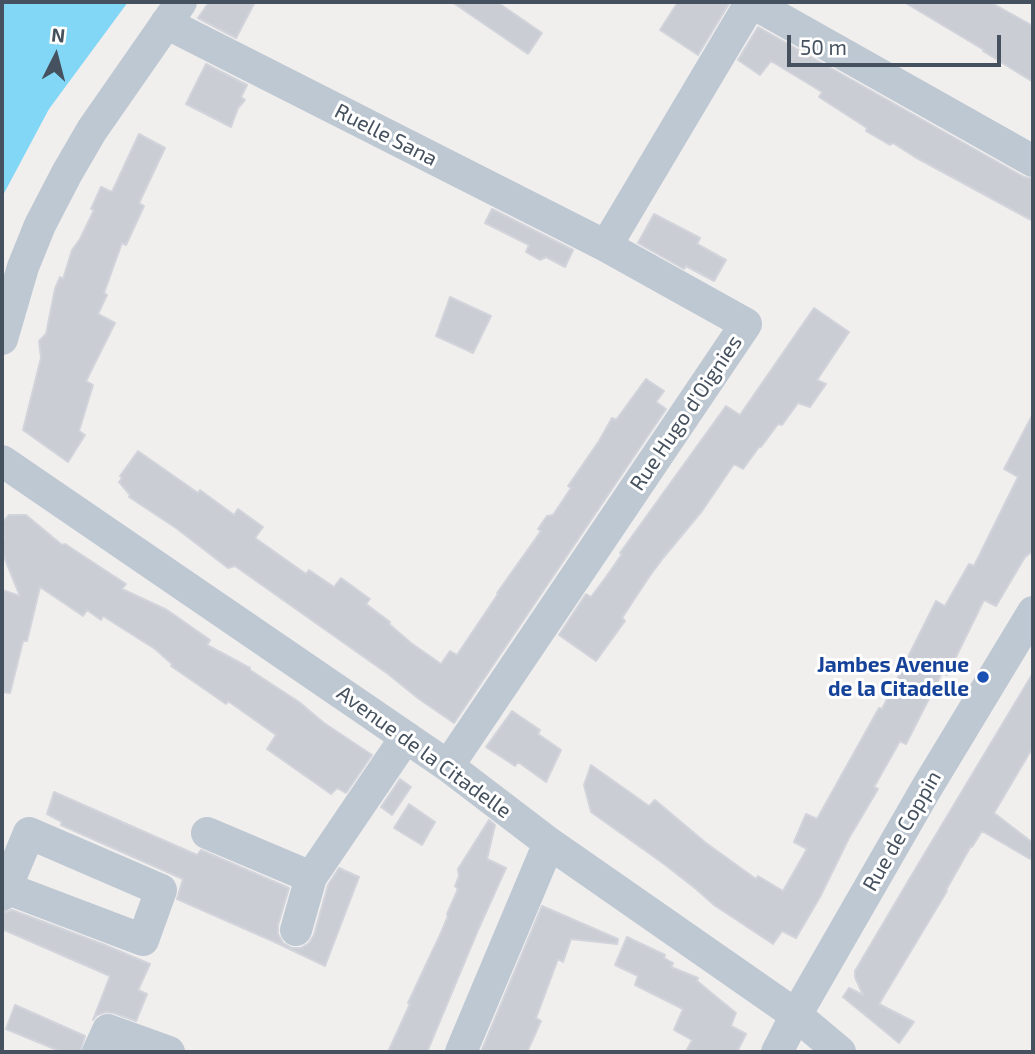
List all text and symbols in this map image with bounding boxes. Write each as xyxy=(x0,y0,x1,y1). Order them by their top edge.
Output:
north arrow xyxy=(21,21,91,91)
scale bar xyxy=(790,21,1004,65)
text: N xyxy=(50,22,66,47)
text: 50 m xyxy=(800,34,847,59)
street label: Ruelle Sana xyxy=(331,98,441,172)
street label: Rue Hugo d'Oignies xyxy=(625,331,747,495)
place label: Jambes Avenue de la Citadelle xyxy=(817,652,969,702)
marker: Jambes Avenue de la Citadelle xyxy=(975,669,991,685)
street label: Avenue de la Citadelle xyxy=(332,680,516,824)
street label: Rue de Coppin xyxy=(857,766,947,896)

